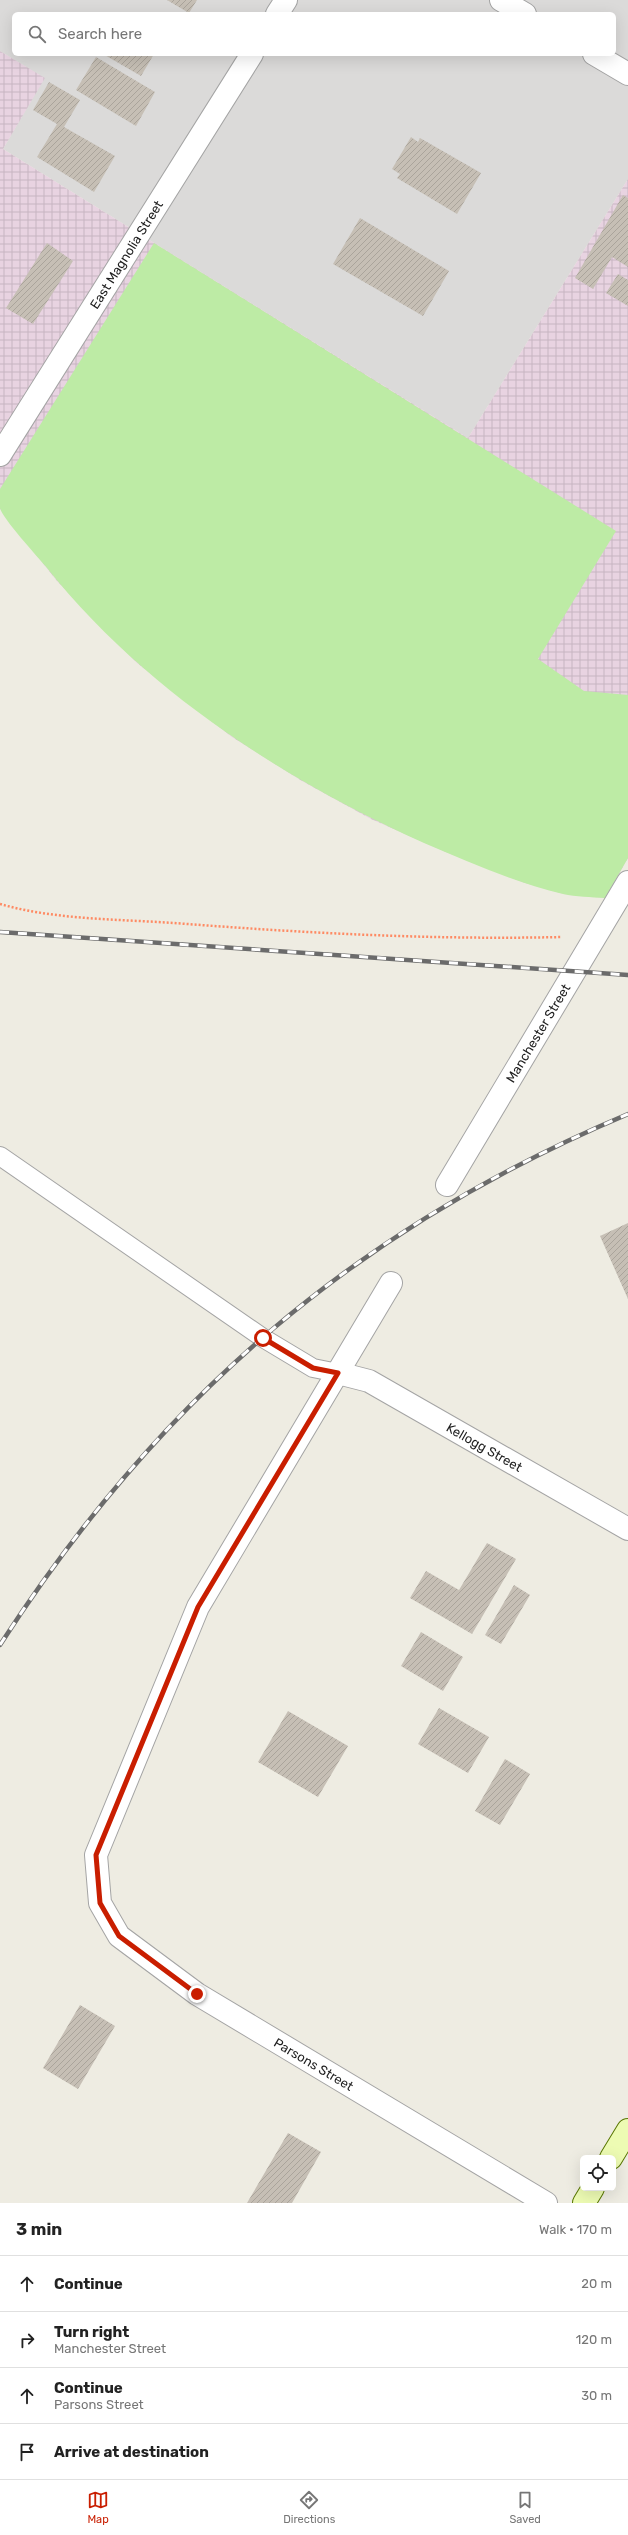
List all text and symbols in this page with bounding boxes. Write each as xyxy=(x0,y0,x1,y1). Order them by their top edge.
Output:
search box xyxy=(12,12,616,56)
icon: search xyxy=(26,23,48,45)
text: Search here xyxy=(58,25,142,43)
street label: East Magnolia Street xyxy=(87,198,166,311)
street label: Manchester Street xyxy=(503,981,573,1085)
route start xyxy=(254,1329,272,1347)
street label: Kellogg Street xyxy=(444,1420,525,1475)
route end xyxy=(188,1985,206,2003)
street label: Parsons Street xyxy=(271,2035,356,2094)
map controls xyxy=(580,2155,616,2191)
button: locate xyxy=(580,2155,616,2191)
text: 3 min xyxy=(16,2219,62,2239)
text: Walk · 170 m xyxy=(539,2222,612,2237)
icon: ahead xyxy=(16,2273,38,2295)
text: Continue xyxy=(54,2275,123,2293)
text: 20 m xyxy=(581,2276,612,2291)
text: Turn right xyxy=(54,2323,129,2341)
icon: right xyxy=(16,2329,38,2351)
text: 120 m xyxy=(576,2332,612,2347)
text: Manchester Street xyxy=(54,2341,166,2356)
text: Continue xyxy=(54,2379,123,2397)
icon: ahead xyxy=(16,2385,38,2407)
text: 30 m xyxy=(581,2388,612,2403)
text: Parsons Street xyxy=(54,2397,144,2412)
icon: arrive xyxy=(16,2441,38,2463)
text: Arrive at destination xyxy=(54,2443,209,2461)
tab: Map xyxy=(87,2489,109,2526)
tab: Directions xyxy=(283,2489,335,2526)
tab: Saved xyxy=(510,2489,541,2526)

